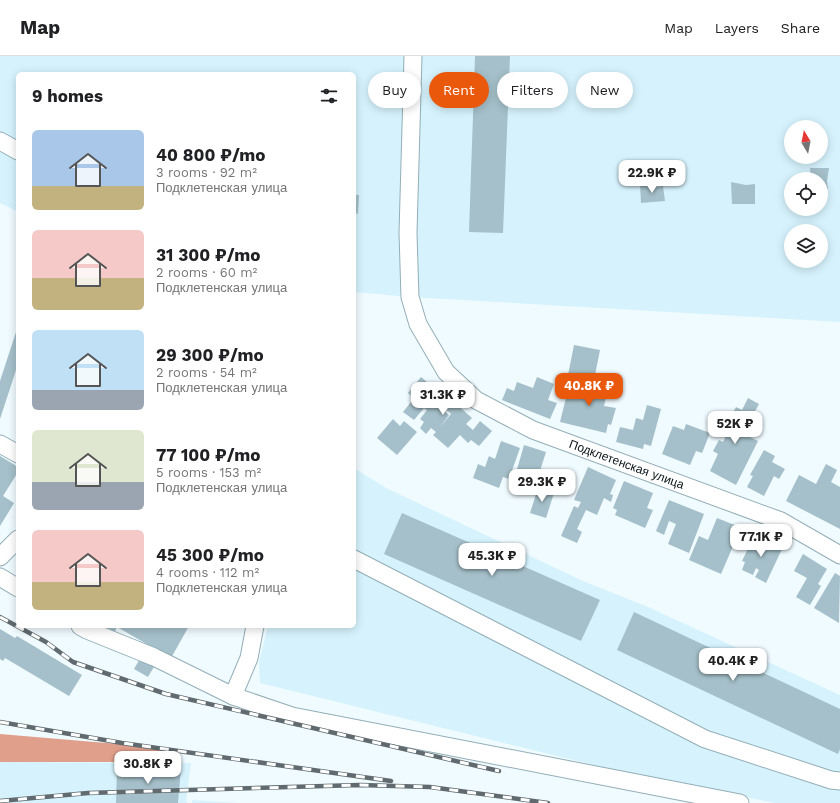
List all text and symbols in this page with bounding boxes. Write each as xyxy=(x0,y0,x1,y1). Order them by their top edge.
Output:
text: Map xyxy=(20,16,60,39)
text: Map xyxy=(664,20,693,36)
text: Layers xyxy=(715,20,759,36)
text: Share xyxy=(781,20,820,36)
chip: Buy xyxy=(368,72,421,108)
chip: Rent xyxy=(429,72,489,108)
chip: Filters xyxy=(497,72,568,108)
chip: New xyxy=(576,72,633,108)
icon: filters xyxy=(318,85,340,107)
text: 9 homes xyxy=(32,86,103,106)
north arrow xyxy=(784,120,828,164)
map controls xyxy=(784,120,828,268)
text: 40 800 ₽/mo xyxy=(156,145,265,165)
icon: home xyxy=(64,146,112,194)
pin: 22.9K ₽ xyxy=(615,160,689,194)
text: 3 rooms · 92 m² xyxy=(156,165,257,180)
text: 22.9K ₽ xyxy=(628,165,676,180)
button: locate xyxy=(784,172,828,216)
text: Подклетенская улица xyxy=(156,180,287,195)
button: layers xyxy=(784,224,828,268)
text: 31 300 ₽/mo xyxy=(156,245,260,265)
icon: home xyxy=(64,246,112,294)
text: 2 rooms · 60 m² xyxy=(156,265,257,280)
text: Подклетенская улица xyxy=(156,280,287,295)
text: 29 300 ₽/mo xyxy=(156,345,264,365)
icon: home xyxy=(64,346,112,394)
text: 2 rooms · 54 m² xyxy=(156,365,257,380)
pin: 40.8K ₽ xyxy=(552,373,626,407)
text: 40.8K ₽ xyxy=(564,378,614,393)
text: Подклетенская улица xyxy=(156,380,287,395)
pin: 31.3K ₽ xyxy=(406,382,480,416)
text: 31.3K ₽ xyxy=(420,387,466,402)
pin: 52K ₽ xyxy=(707,411,763,445)
text: 52K ₽ xyxy=(717,416,753,431)
street label: Подклетенская улица xyxy=(567,437,686,492)
text: 77 100 ₽/mo xyxy=(156,445,260,465)
icon: home xyxy=(64,446,112,494)
text: 5 rooms · 153 m² xyxy=(156,465,261,480)
pin: 29.3K ₽ xyxy=(505,469,579,503)
text: 29.3K ₽ xyxy=(518,474,566,489)
text: Подклетенская улица xyxy=(156,480,287,495)
pin: 77.1K ₽ xyxy=(724,524,798,558)
text: 77.1K ₽ xyxy=(739,529,783,544)
pin: 45.3K ₽ xyxy=(455,543,529,577)
text: 45 300 ₽/mo xyxy=(156,545,264,565)
icon: home xyxy=(64,546,112,594)
text: 45.3K ₽ xyxy=(467,548,517,563)
text: 4 rooms · 112 m² xyxy=(156,565,259,580)
text: Подклетенская улица xyxy=(156,580,287,595)
pin: 40.4K ₽ xyxy=(696,648,770,682)
text: 40.4K ₽ xyxy=(708,653,758,668)
pin: 30.8K ₽ xyxy=(111,751,185,785)
text: 30.8K ₽ xyxy=(123,756,173,771)

